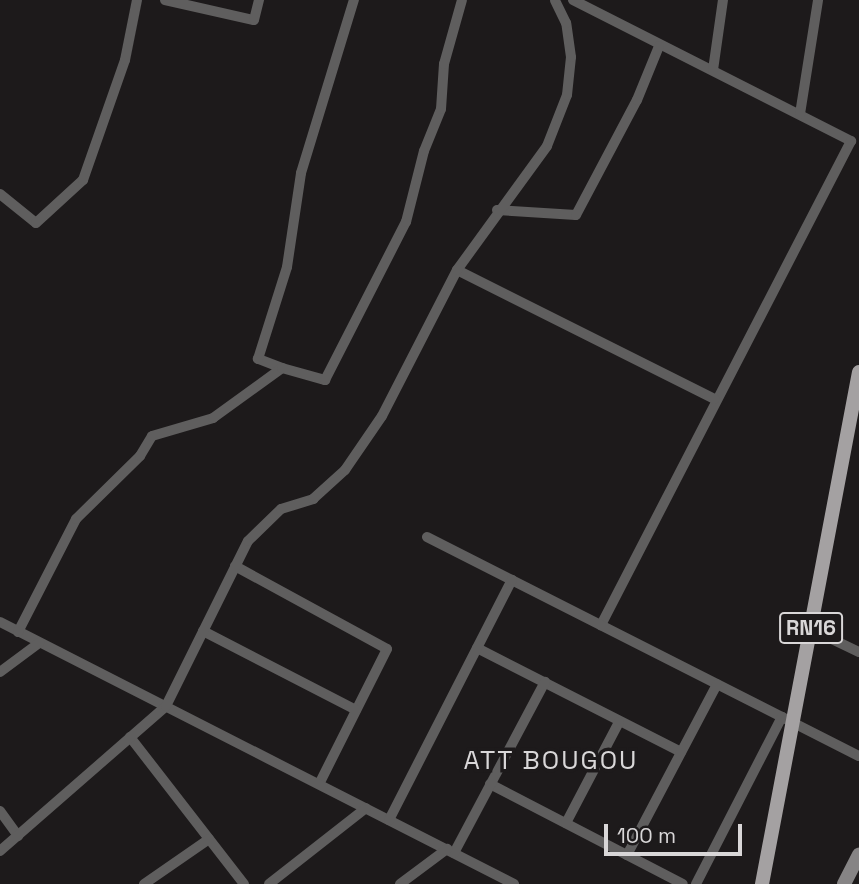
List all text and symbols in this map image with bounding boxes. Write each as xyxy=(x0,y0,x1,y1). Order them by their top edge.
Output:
road number: RN16 xyxy=(778,610,844,646)
district label: ATT BOUGOU xyxy=(465,745,637,777)
scale bar xyxy=(607,810,745,854)
text: 100 m xyxy=(617,822,676,849)

